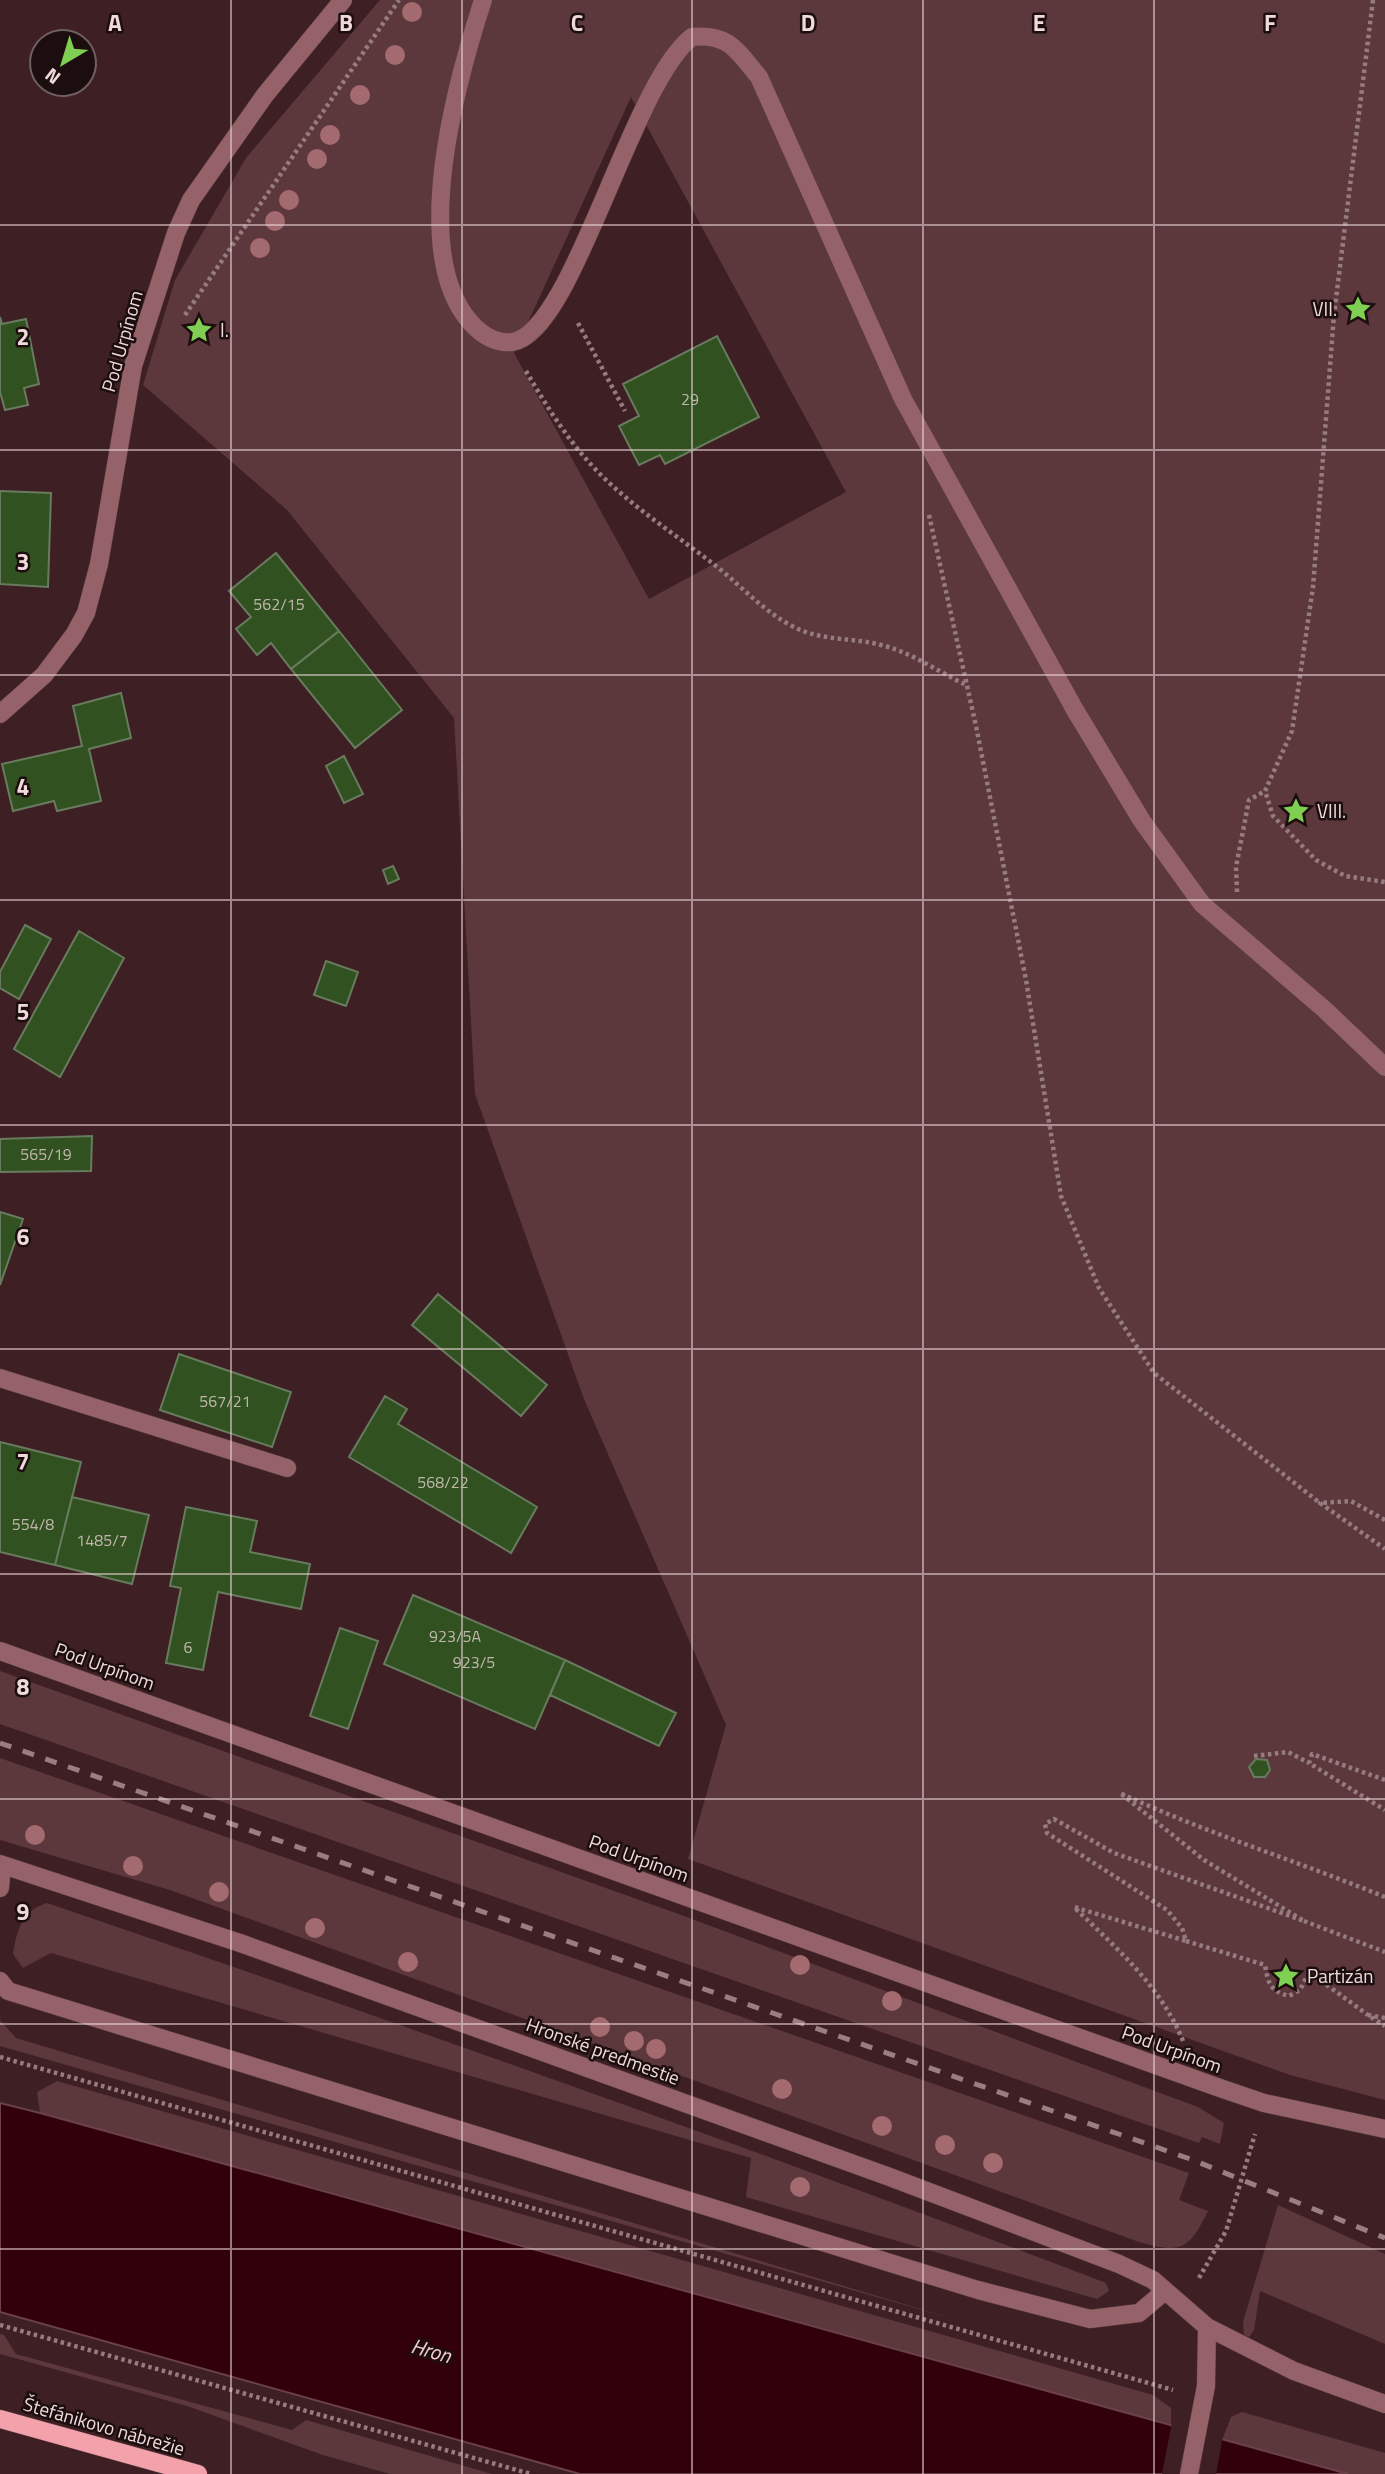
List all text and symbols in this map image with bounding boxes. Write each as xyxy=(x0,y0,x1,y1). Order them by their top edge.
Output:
text: A xyxy=(108,5,122,40)
text: B xyxy=(339,5,353,40)
text: C xyxy=(571,5,583,40)
text: D xyxy=(801,5,815,40)
text: E xyxy=(1033,5,1045,40)
text: F xyxy=(1264,5,1276,40)
north arrow xyxy=(28,28,98,98)
text: N xyxy=(38,61,66,92)
street label: Pod Urpínom xyxy=(93,287,150,395)
place label: VII. xyxy=(1312,294,1337,323)
place icon: VII. xyxy=(1343,294,1373,324)
place icon: I. xyxy=(184,315,214,345)
place label: I. xyxy=(220,315,229,344)
text: 2 xyxy=(17,319,29,354)
house number: 29 xyxy=(681,387,699,411)
text: 3 xyxy=(17,544,29,579)
house number: 562/15 xyxy=(253,592,305,616)
text: 4 xyxy=(17,769,29,804)
place icon: VIII. xyxy=(1281,796,1311,826)
place label: VIII. xyxy=(1317,796,1346,825)
text: 5 xyxy=(17,994,29,1029)
house number: 565/19 xyxy=(20,1142,72,1166)
text: 6 xyxy=(17,1219,30,1254)
house number: 567/21 xyxy=(199,1389,251,1413)
text: 7 xyxy=(17,1444,29,1479)
house number: 568/22 xyxy=(417,1470,469,1494)
house number: 554/8 xyxy=(12,1512,54,1536)
house number: 1485/7 xyxy=(76,1528,128,1552)
house number: 923/5A xyxy=(429,1624,481,1648)
street label: Pod Urpínom xyxy=(51,1634,159,1697)
house number: 6 xyxy=(184,1635,193,1659)
house number: 923/5 xyxy=(453,1650,495,1674)
text: 8 xyxy=(17,1669,30,1704)
street label: Pod Urpínom xyxy=(585,1826,693,1889)
text: 9 xyxy=(17,1894,30,1929)
place icon: Partizán xyxy=(1271,1961,1301,1991)
place label: Partizán xyxy=(1307,1961,1373,1990)
street label: Hronské predmestie xyxy=(522,2009,684,2092)
street label: Pod Urpínom xyxy=(1118,2017,1226,2080)
water label: Hron xyxy=(407,2329,456,2371)
street label: Štefánikovo nábrežie xyxy=(20,2389,188,2462)

